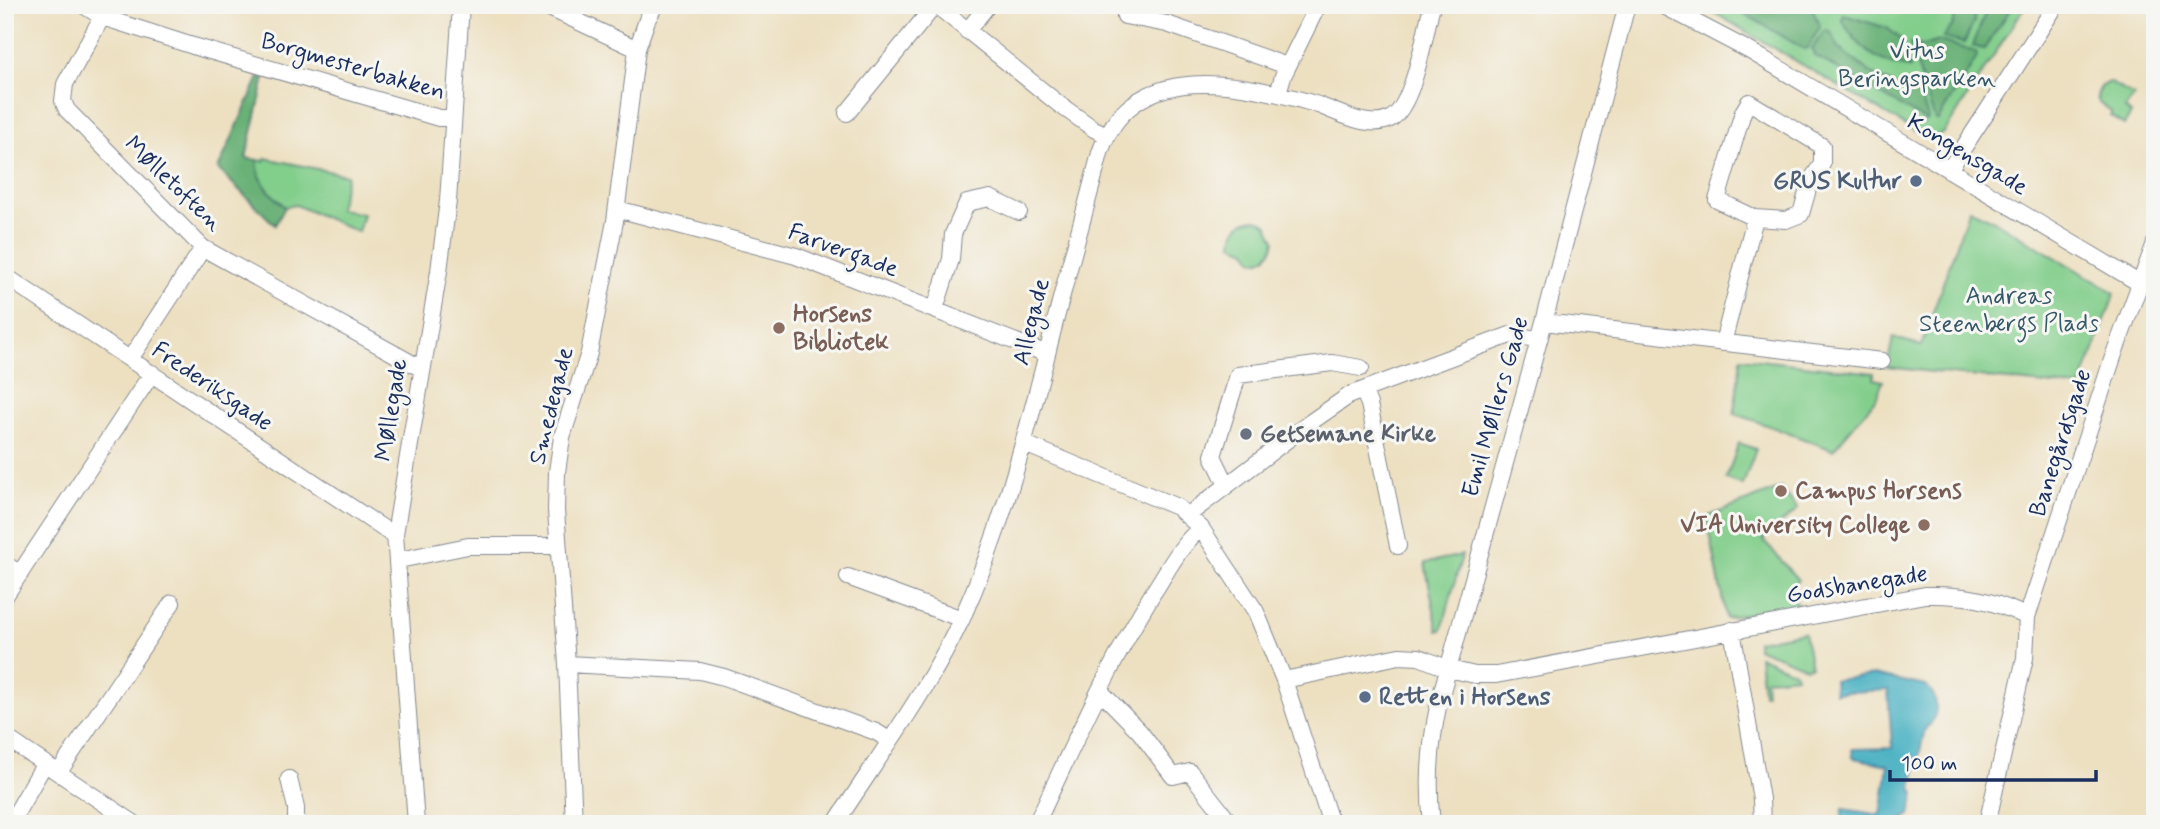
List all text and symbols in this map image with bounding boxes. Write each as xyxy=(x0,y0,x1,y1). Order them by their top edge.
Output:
street label: Borgmesterbakken xyxy=(257,26,449,110)
park label: Vitus Beringsparken xyxy=(1838,36,1996,95)
street label: Kongensgade xyxy=(1900,107,2033,205)
street label: Mølletoften xyxy=(117,129,229,239)
place label: GRUS Kultur xyxy=(1773,166,1902,197)
marker: GRUS Kultur xyxy=(1908,173,1924,189)
street label: Farvergade xyxy=(783,217,903,288)
street label: Allegade xyxy=(1006,275,1060,369)
park label: Andreas Steenbergs Plads xyxy=(1919,281,2099,343)
place label: Horsens Bibliotek xyxy=(793,299,889,358)
street label: Emil Møllers Gade xyxy=(1455,313,1537,501)
marker: Horsens Bibliotek xyxy=(771,320,787,336)
street label: Frederiksgade xyxy=(145,335,279,439)
street label: Smedegade xyxy=(522,344,582,468)
street label: Møllegade xyxy=(369,356,417,464)
street label: Banegårdsgade xyxy=(2023,365,2101,521)
place label: Getsemane Kirke xyxy=(1260,419,1437,450)
marker: Getsemane Kirke xyxy=(1238,426,1254,442)
place label: Campus Horsens xyxy=(1795,476,1962,507)
marker: Campus Horsens xyxy=(1773,483,1789,499)
place label: VIA University College xyxy=(1680,510,1911,542)
marker: VIA University College xyxy=(1916,517,1932,533)
street label: Godsbanegade xyxy=(1784,559,1930,613)
place label: Retten i Horsens xyxy=(1379,682,1551,713)
marker: Retten i Horsens xyxy=(1357,689,1373,705)
scale bar xyxy=(1890,738,2097,782)
text: 100 m xyxy=(1901,750,1957,778)

